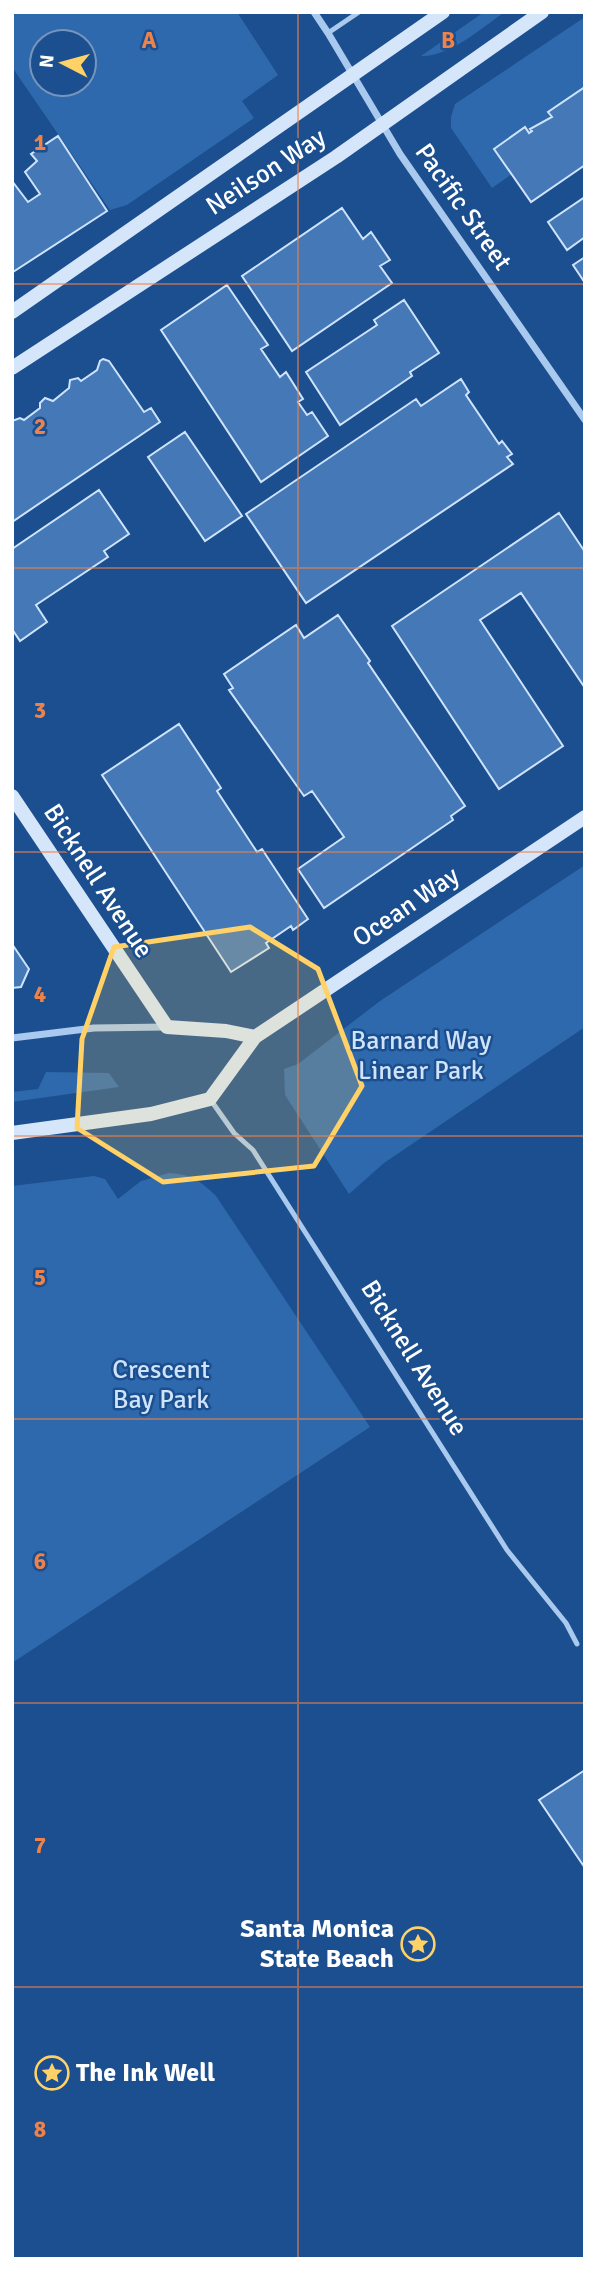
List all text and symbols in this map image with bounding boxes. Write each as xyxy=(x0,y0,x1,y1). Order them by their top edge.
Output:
text: A xyxy=(142,26,157,55)
text: B xyxy=(441,26,455,55)
north arrow xyxy=(28,28,98,98)
text: N xyxy=(34,54,60,69)
street label: Neilson Way xyxy=(200,121,332,223)
text: 1 xyxy=(34,128,46,157)
street label: Pacific Street xyxy=(408,137,518,277)
text: 2 xyxy=(34,412,46,441)
text: 3 xyxy=(34,696,46,725)
street label: Bicknell Avenue xyxy=(36,798,160,964)
street label: Ocean Way xyxy=(347,860,465,954)
text: 4 xyxy=(34,980,46,1009)
park label: Barnard Way Linear Park xyxy=(351,1025,491,1087)
text: 5 xyxy=(34,1263,46,1292)
street label: Bicknell Avenue xyxy=(353,1274,475,1442)
park label: Crescent Bay Park xyxy=(112,1354,210,1416)
text: 6 xyxy=(34,1547,46,1576)
text: 7 xyxy=(34,1831,46,1860)
place label: Santa Monica State Beach xyxy=(240,1913,394,1975)
place icon: Santa Monica State Beach xyxy=(399,1925,437,1963)
place icon: The Ink Well xyxy=(33,2054,71,2092)
place label: The Ink Well xyxy=(76,2057,215,2089)
text: 8 xyxy=(34,2115,46,2144)

